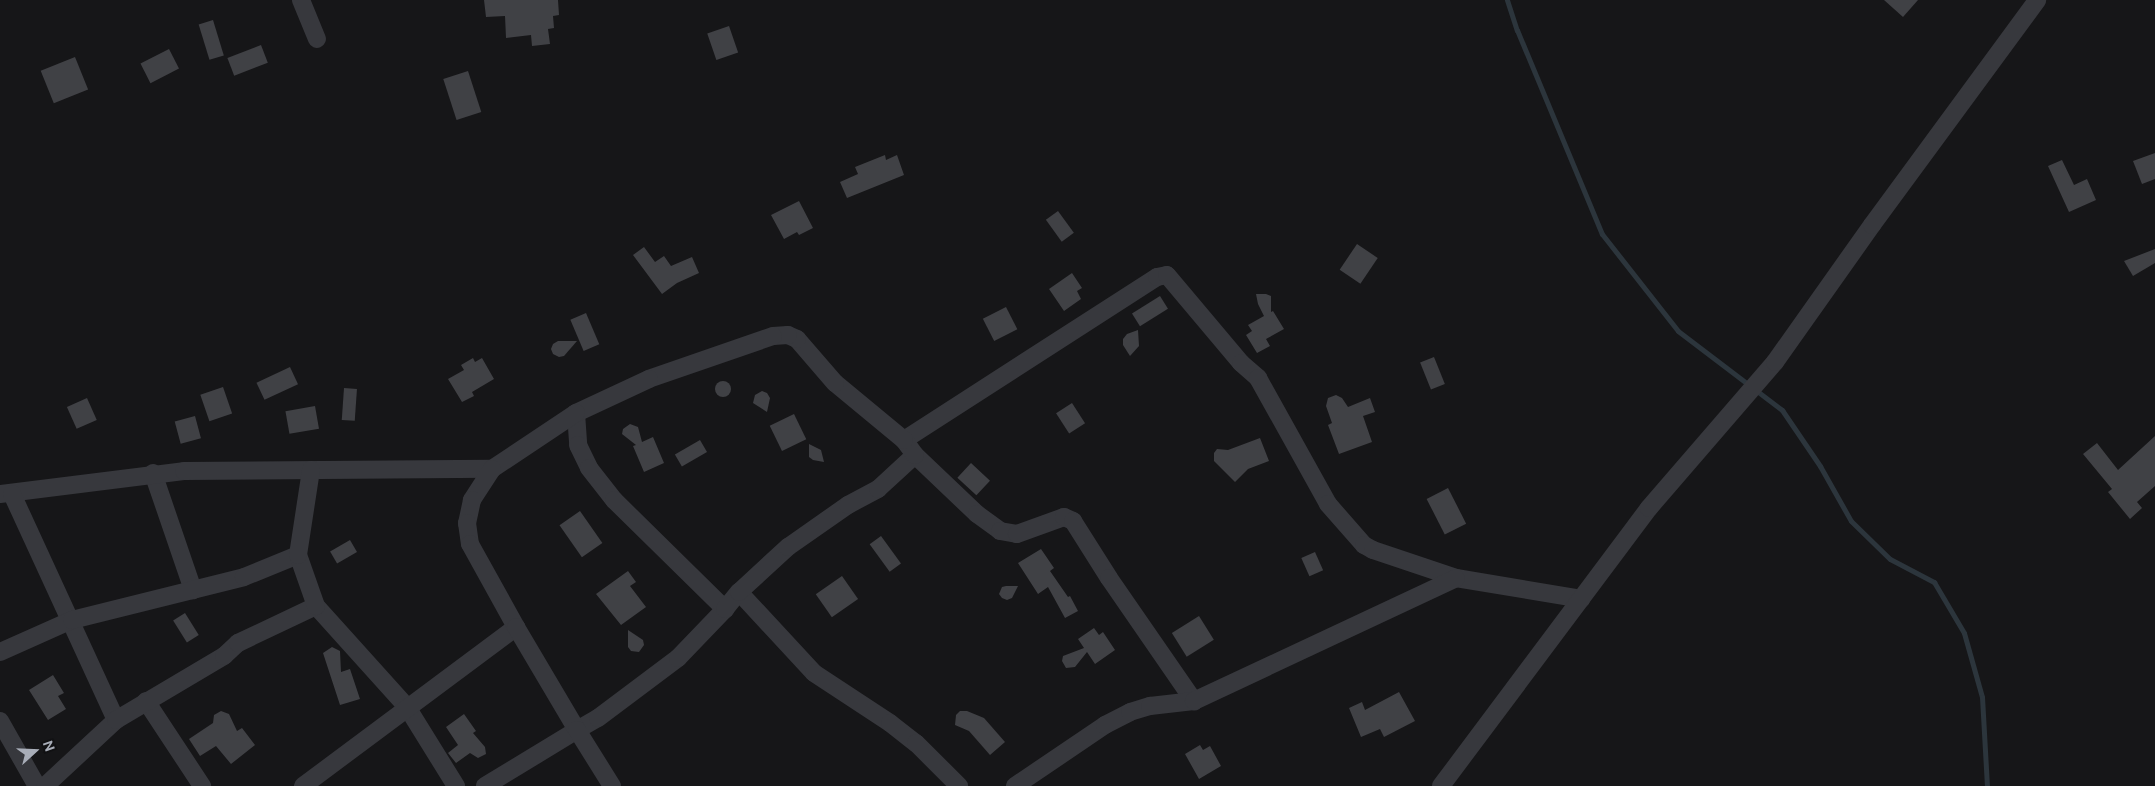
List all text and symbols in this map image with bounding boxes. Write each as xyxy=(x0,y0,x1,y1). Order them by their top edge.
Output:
north arrow xyxy=(10,726,60,776)
text: N xyxy=(40,738,58,754)

